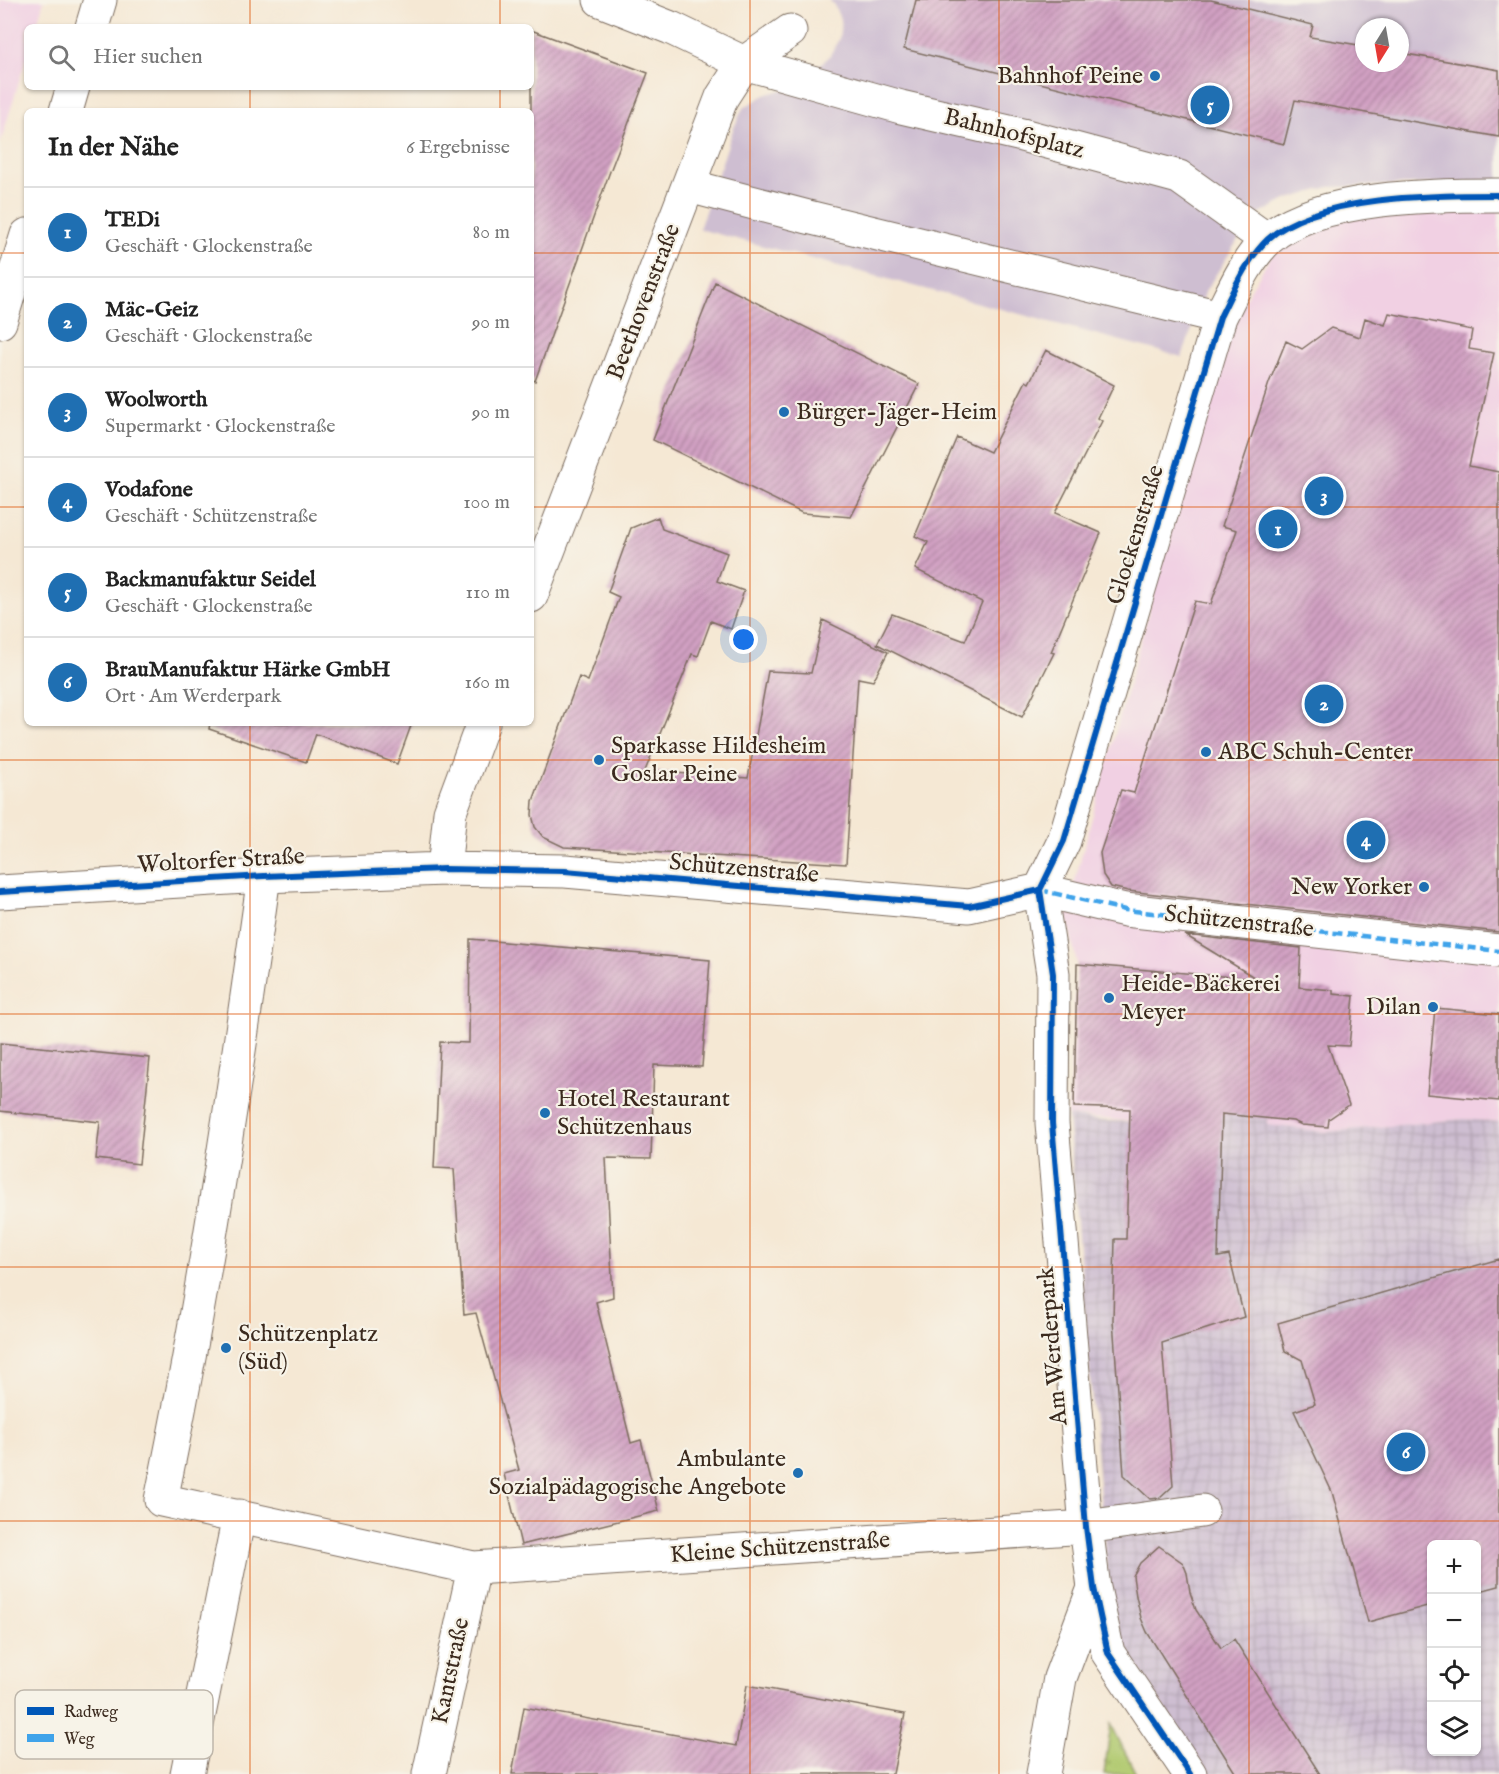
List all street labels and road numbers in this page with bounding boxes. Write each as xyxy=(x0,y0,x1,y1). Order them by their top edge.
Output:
street label: Bahnhofsplatz xyxy=(941,102,1087,166)
street label: Beethovenstraße xyxy=(600,219,688,385)
street label: Glockenstraße xyxy=(1100,461,1172,609)
street label: Woltorfer Straße xyxy=(136,841,306,881)
street label: Schützenstraße xyxy=(668,847,820,891)
street label: Schützenstraße xyxy=(1163,899,1315,945)
street label: Am Werderpark xyxy=(1031,1265,1075,1428)
street label: Kleine Schützenstraße xyxy=(669,1525,891,1571)
street label: Kantstraße xyxy=(425,1615,477,1727)

